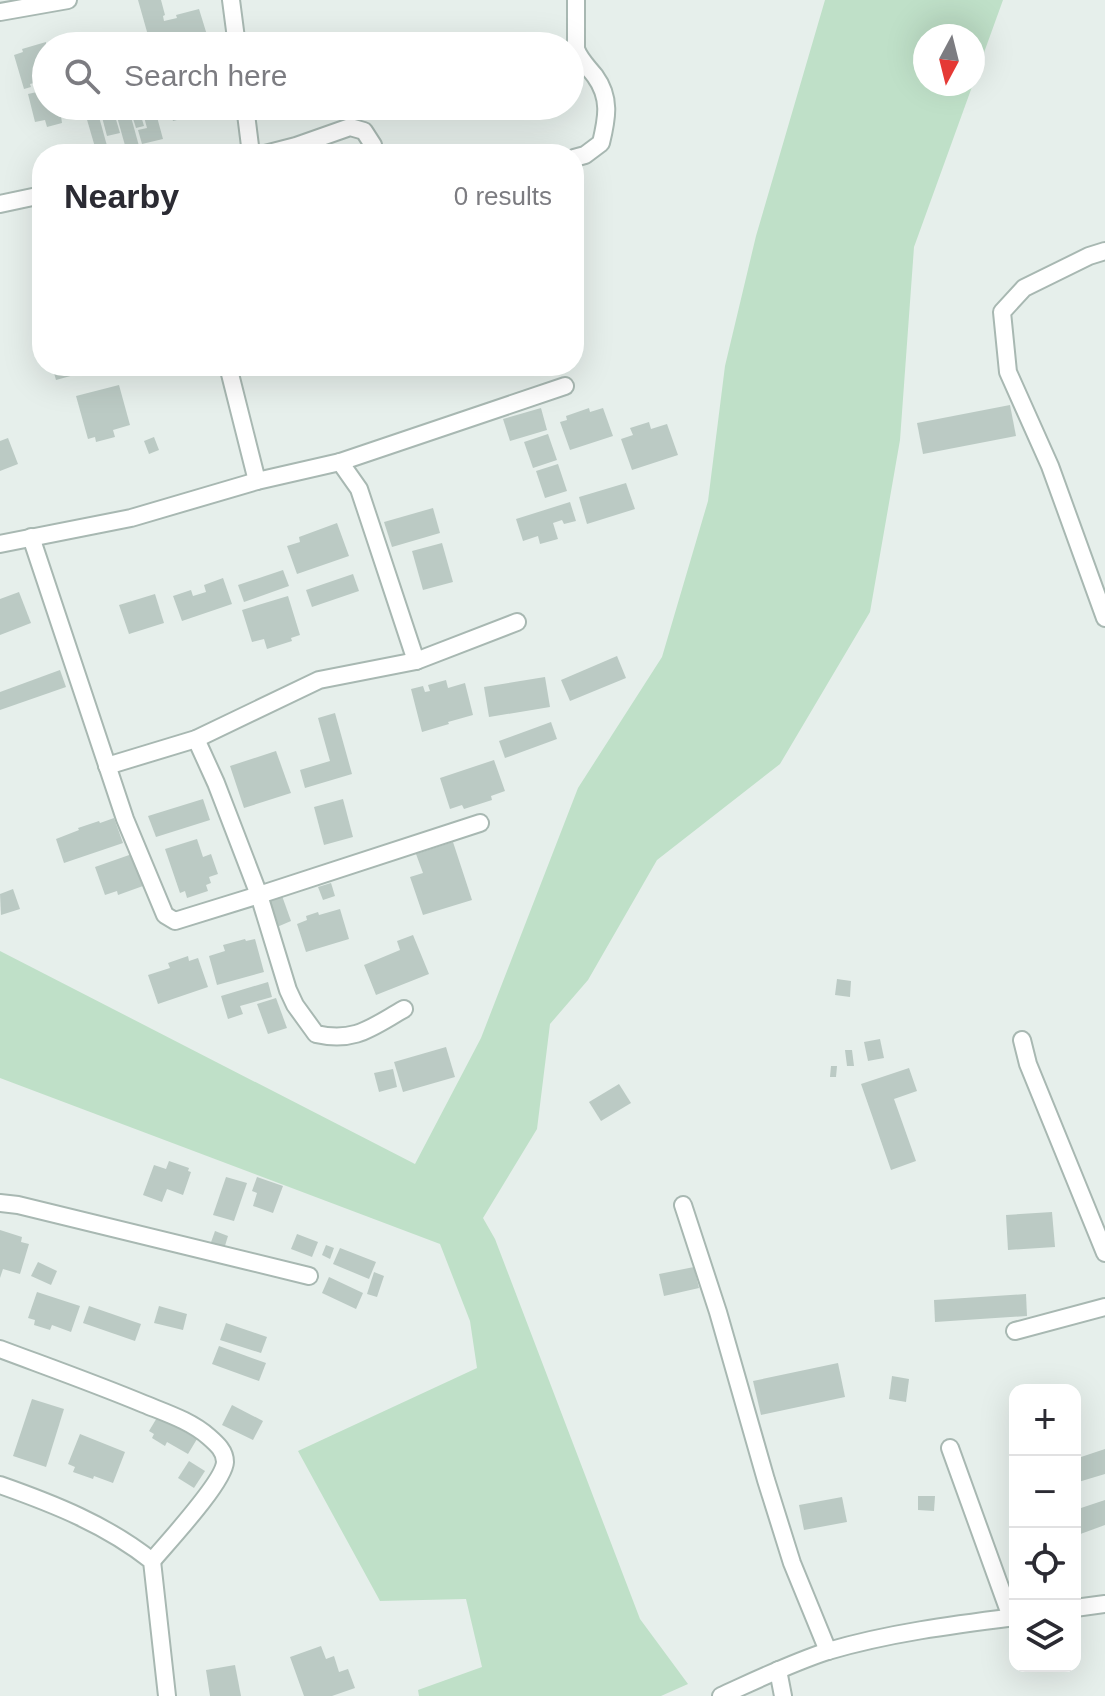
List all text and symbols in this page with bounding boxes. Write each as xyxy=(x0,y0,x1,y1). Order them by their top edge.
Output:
north arrow xyxy=(913,24,985,96)
search box xyxy=(32,32,584,120)
icon: search xyxy=(60,54,104,98)
text: Search here xyxy=(124,59,287,92)
text: Nearby xyxy=(64,177,179,215)
text: 0 results xyxy=(454,181,552,211)
map controls xyxy=(1009,1384,1081,1672)
button: + xyxy=(1009,1384,1081,1456)
button: − xyxy=(1009,1456,1081,1528)
button: locate xyxy=(1009,1528,1081,1600)
button: layers xyxy=(1009,1600,1081,1672)

